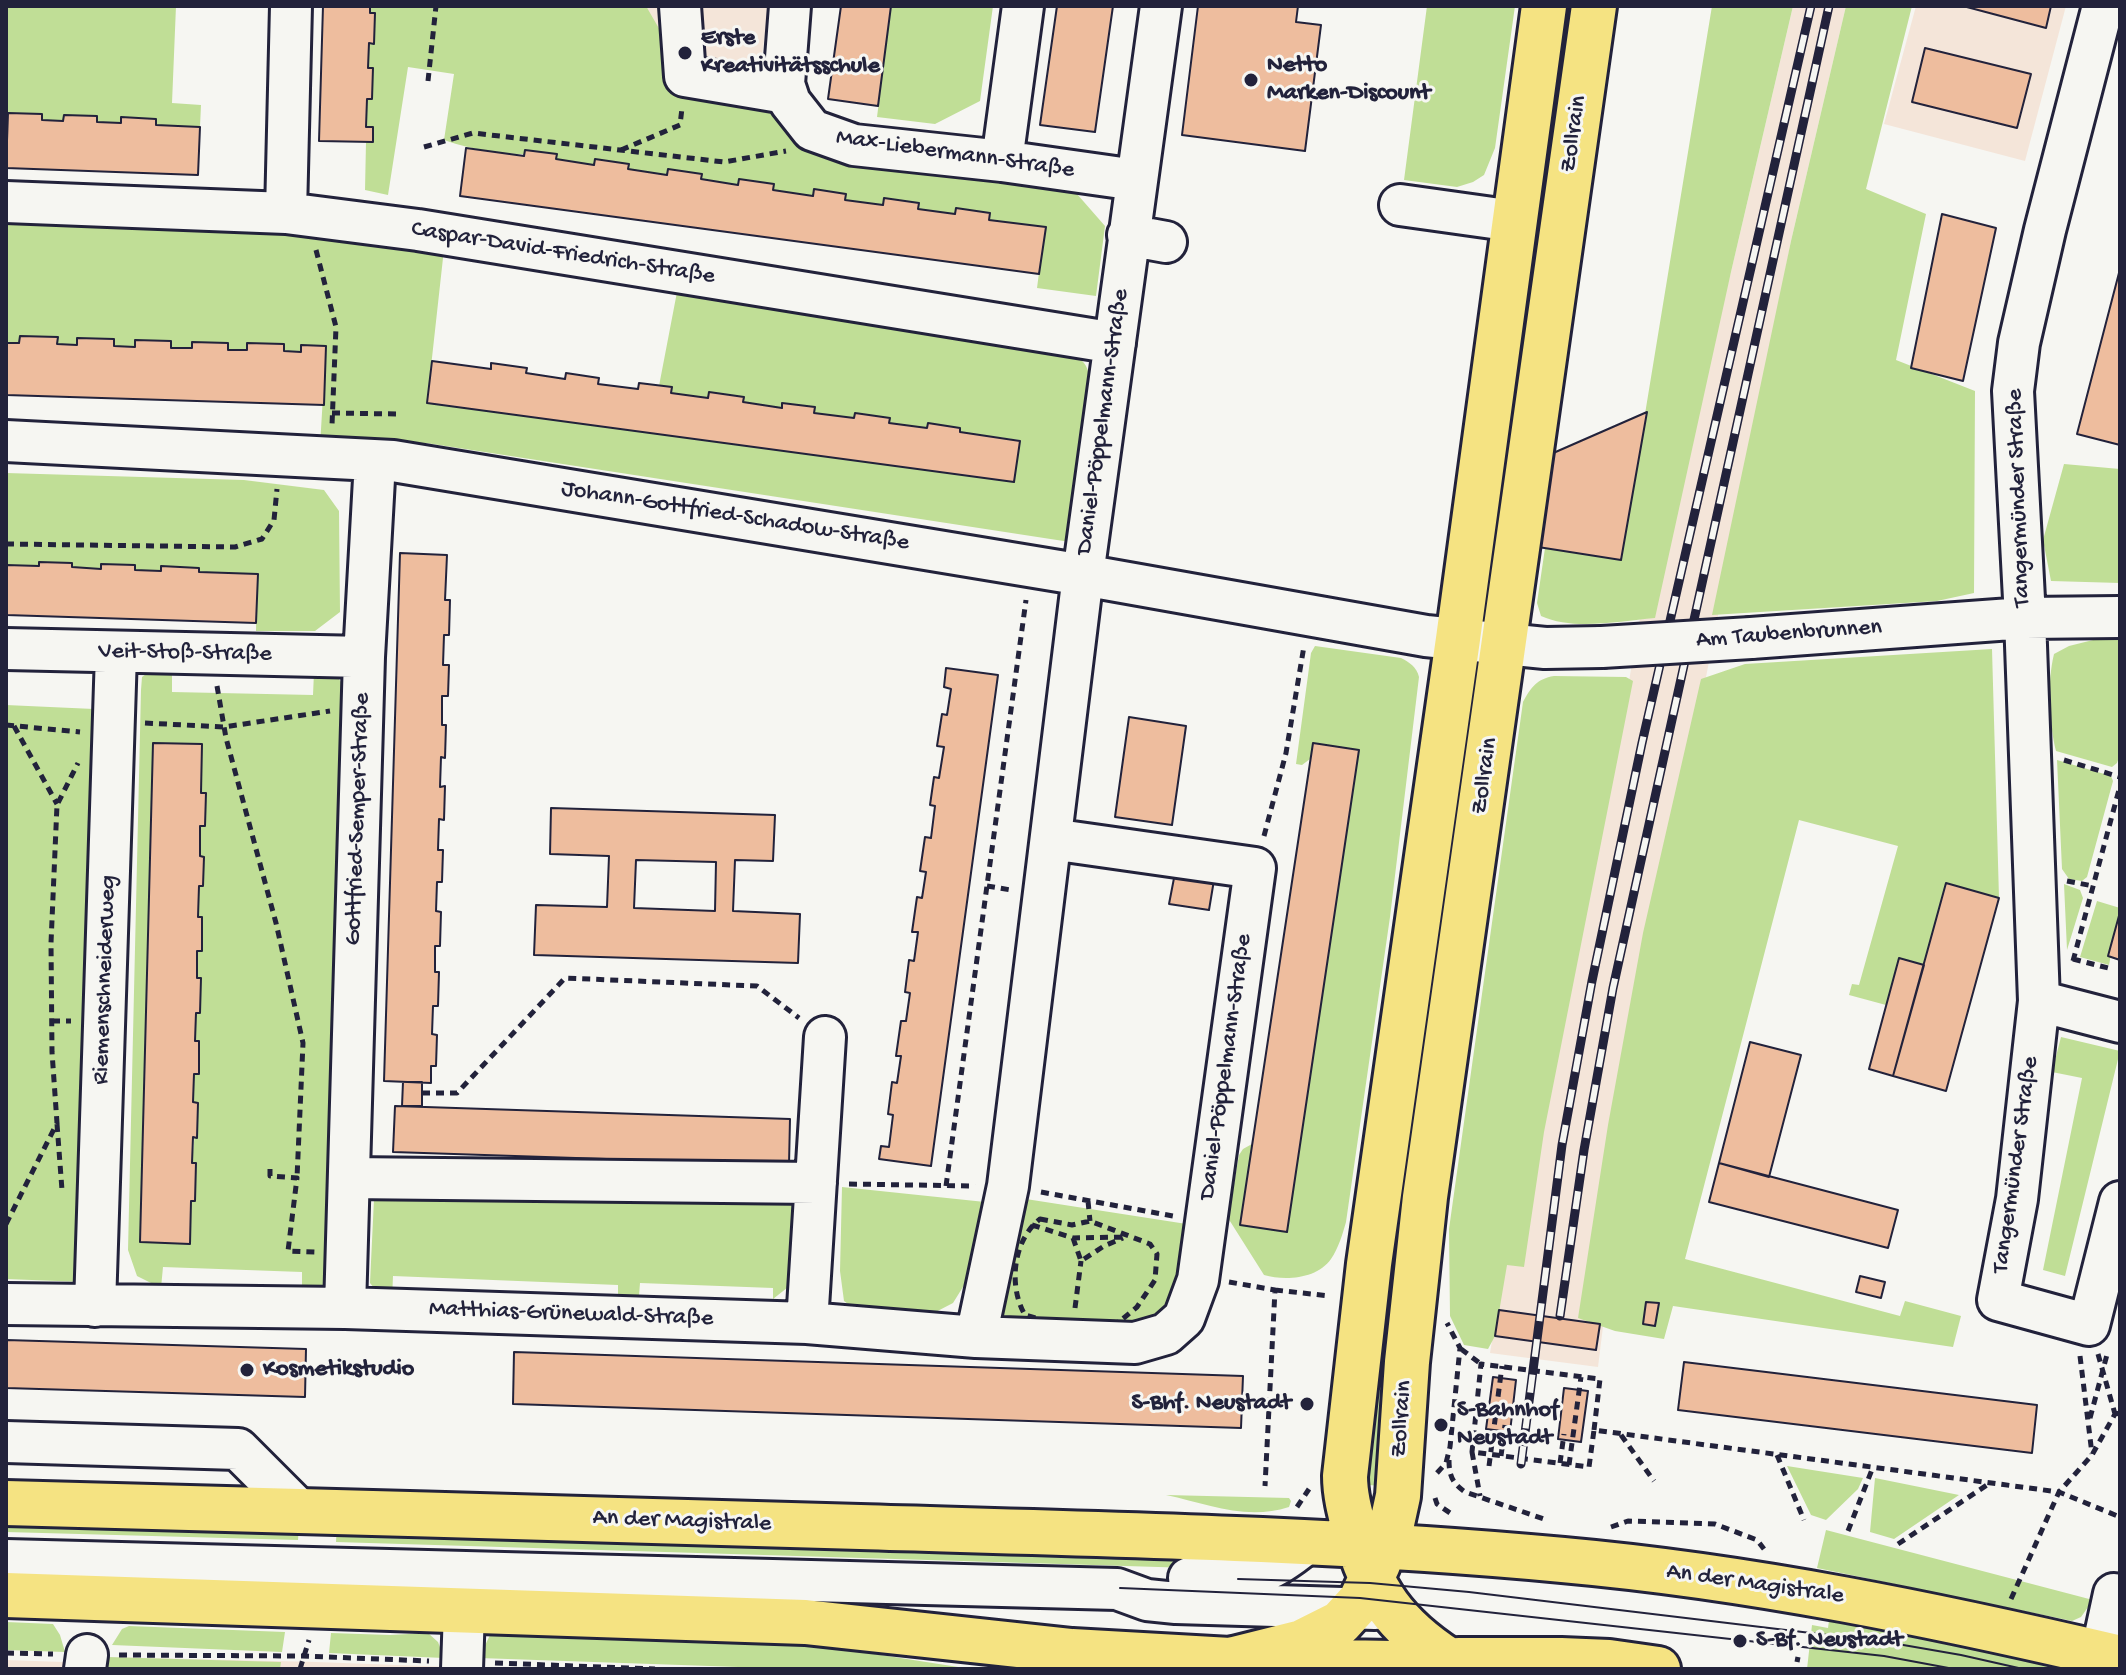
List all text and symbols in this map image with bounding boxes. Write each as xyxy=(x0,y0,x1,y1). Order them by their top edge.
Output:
place label: Erste Kreativitätsschule xyxy=(701,25,880,81)
marker: Erste Kreativitätsschule xyxy=(676,44,694,62)
place label: Netto Marken-Discount xyxy=(1267,52,1430,108)
marker: Netto Marken-Discount xyxy=(1242,71,1260,89)
street label: Zollrain xyxy=(1555,94,1595,174)
street label: Max-Liebermann-Straße xyxy=(834,124,1076,186)
street label: Caspar-David-Friedrich-Straße xyxy=(409,216,717,292)
street label: Daniel-Pöppelmann-Straße xyxy=(1071,287,1137,557)
street label: Tangermünder Straße xyxy=(2002,388,2038,608)
street label: Johann-Gottfried-Schadow-Straße xyxy=(559,475,911,559)
street label: Am Taubenbrunnen xyxy=(1695,614,1883,656)
street label: Veit-Stoß-Straße xyxy=(98,638,272,670)
street label: Gottfried-Semper-Straße xyxy=(340,692,378,946)
street label: Zollrain xyxy=(1466,736,1506,816)
street label: Riemenschneiderweg xyxy=(88,875,124,1085)
street label: Daniel-Pöppelmann-Straße xyxy=(1194,932,1260,1202)
street label: Tangermünder Straße xyxy=(1988,1055,2046,1275)
street label: Matthias-Grünewald-Straße xyxy=(428,1296,714,1334)
place label: Kosmetikstudio xyxy=(263,1356,414,1384)
marker: Kosmetikstudio xyxy=(238,1361,256,1379)
street label: Zollrain xyxy=(1386,1380,1420,1458)
place label: S-Bhf. Neustadt xyxy=(1131,1390,1291,1418)
marker: S-Bhf. Neustadt xyxy=(1298,1395,1316,1413)
place label: S-Bahnhof Neustadt xyxy=(1457,1397,1558,1453)
marker: S-Bahnhof Neustadt xyxy=(1432,1416,1450,1434)
street label: An der Magistrale xyxy=(592,1504,772,1540)
street label: An der Magistrale xyxy=(1664,1558,1846,1612)
place label: S-Bf. Neustadt xyxy=(1756,1627,1903,1655)
marker: S-Bf. Neustadt xyxy=(1731,1632,1749,1650)

